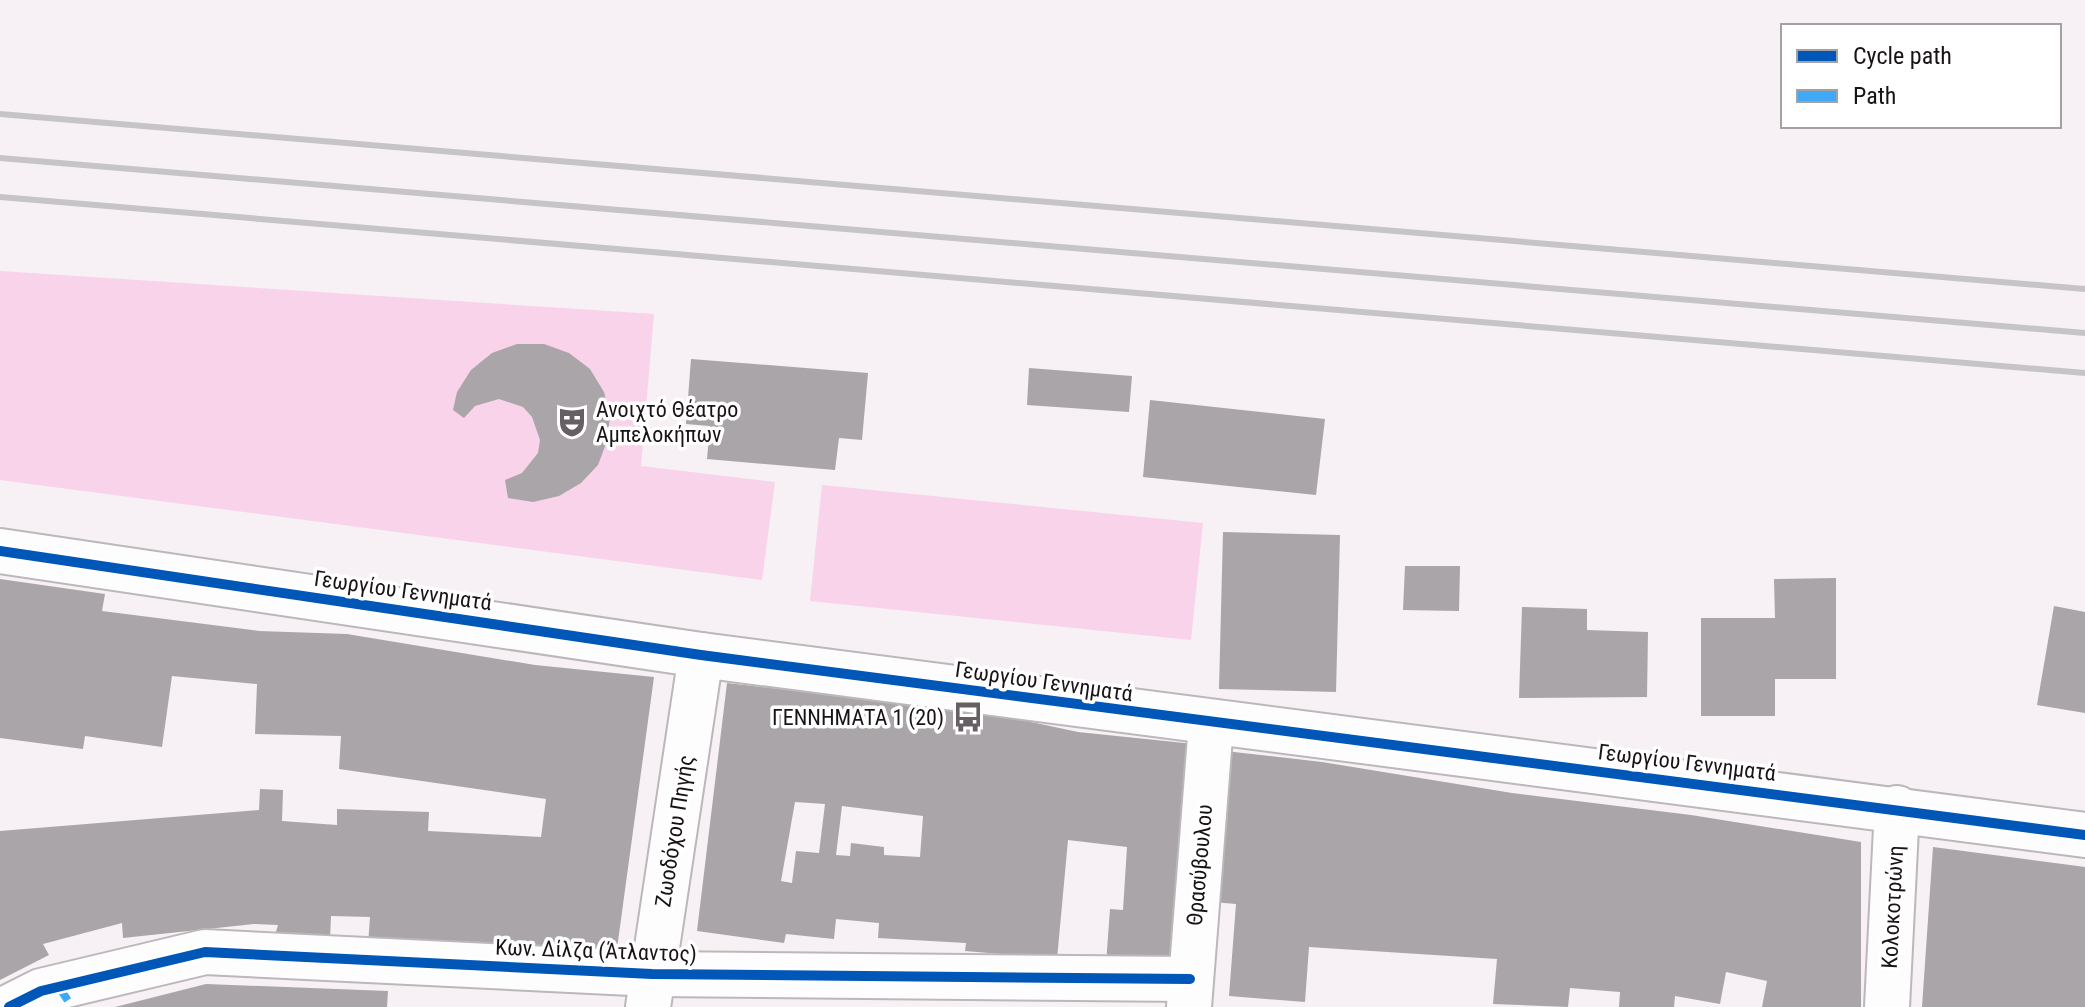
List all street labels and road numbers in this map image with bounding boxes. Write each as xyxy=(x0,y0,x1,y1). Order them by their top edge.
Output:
street label: Γεωργίου Γεννηματά xyxy=(313,566,493,615)
street label: Γεωργίου Γεννηματά xyxy=(954,657,1134,706)
street label: Γεωργίου Γεννηματά xyxy=(1597,739,1777,786)
street label: Ζωοδόχου Πηγής xyxy=(650,753,699,909)
street label: Θρασύβουλου xyxy=(1182,803,1217,927)
street label: Κολοκοτρώνη xyxy=(1877,845,1908,969)
street label: Κων. Δίλζα (Άτλαντος) xyxy=(495,934,697,968)

